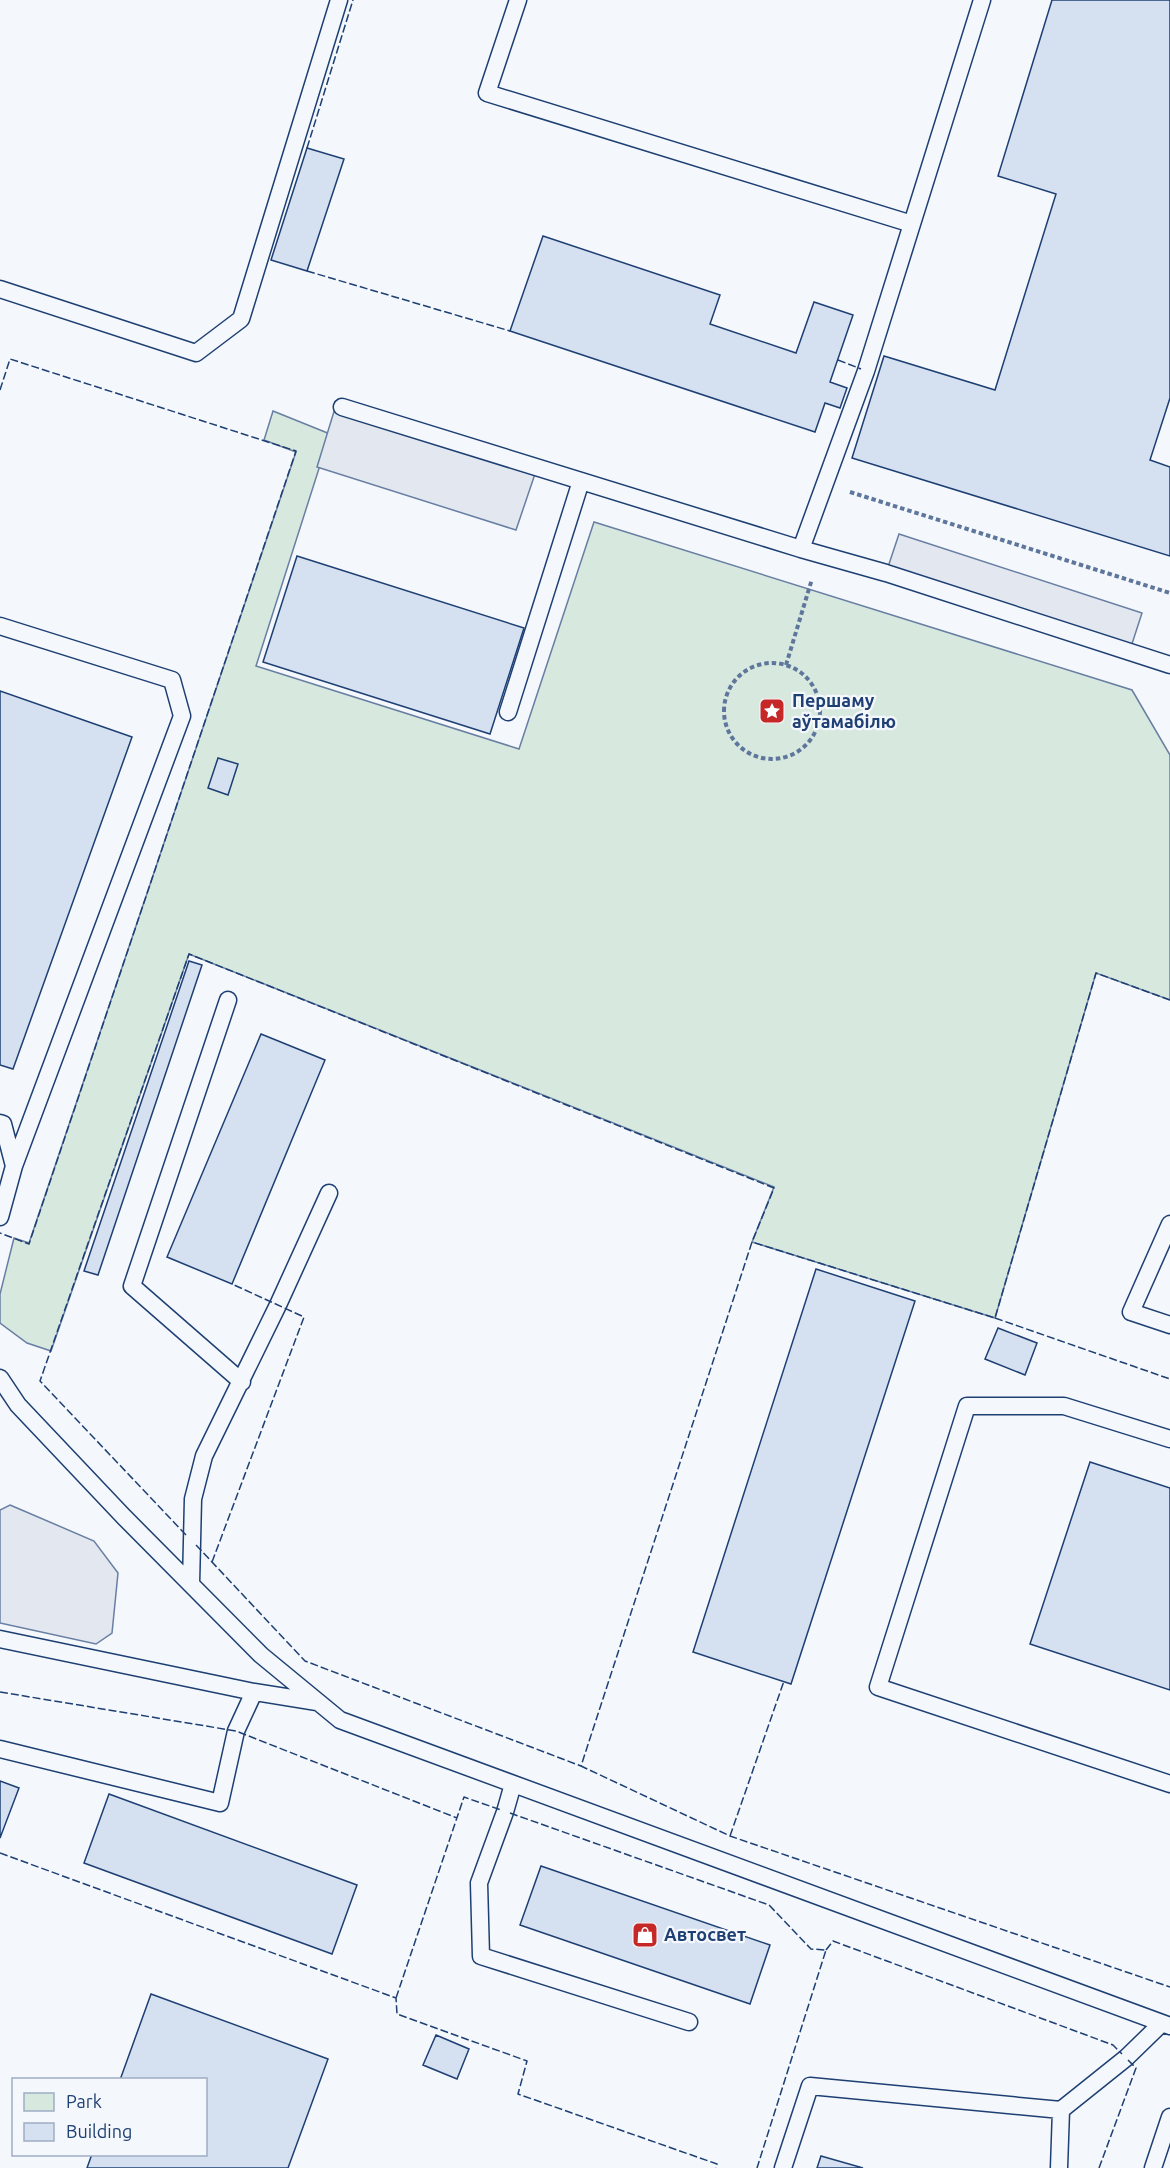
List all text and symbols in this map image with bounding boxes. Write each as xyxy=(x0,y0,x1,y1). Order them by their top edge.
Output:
place label: Першаму аўтамабілю xyxy=(792,690,896,731)
place icon: Першаму аўтамабілю xyxy=(757,696,787,726)
shop icon: Автосвет xyxy=(630,1920,660,1950)
place label: Автосвет xyxy=(664,1924,746,1944)
legend xyxy=(12,2078,207,2156)
text: Park xyxy=(66,2091,102,2111)
text: Building xyxy=(66,2121,132,2141)

